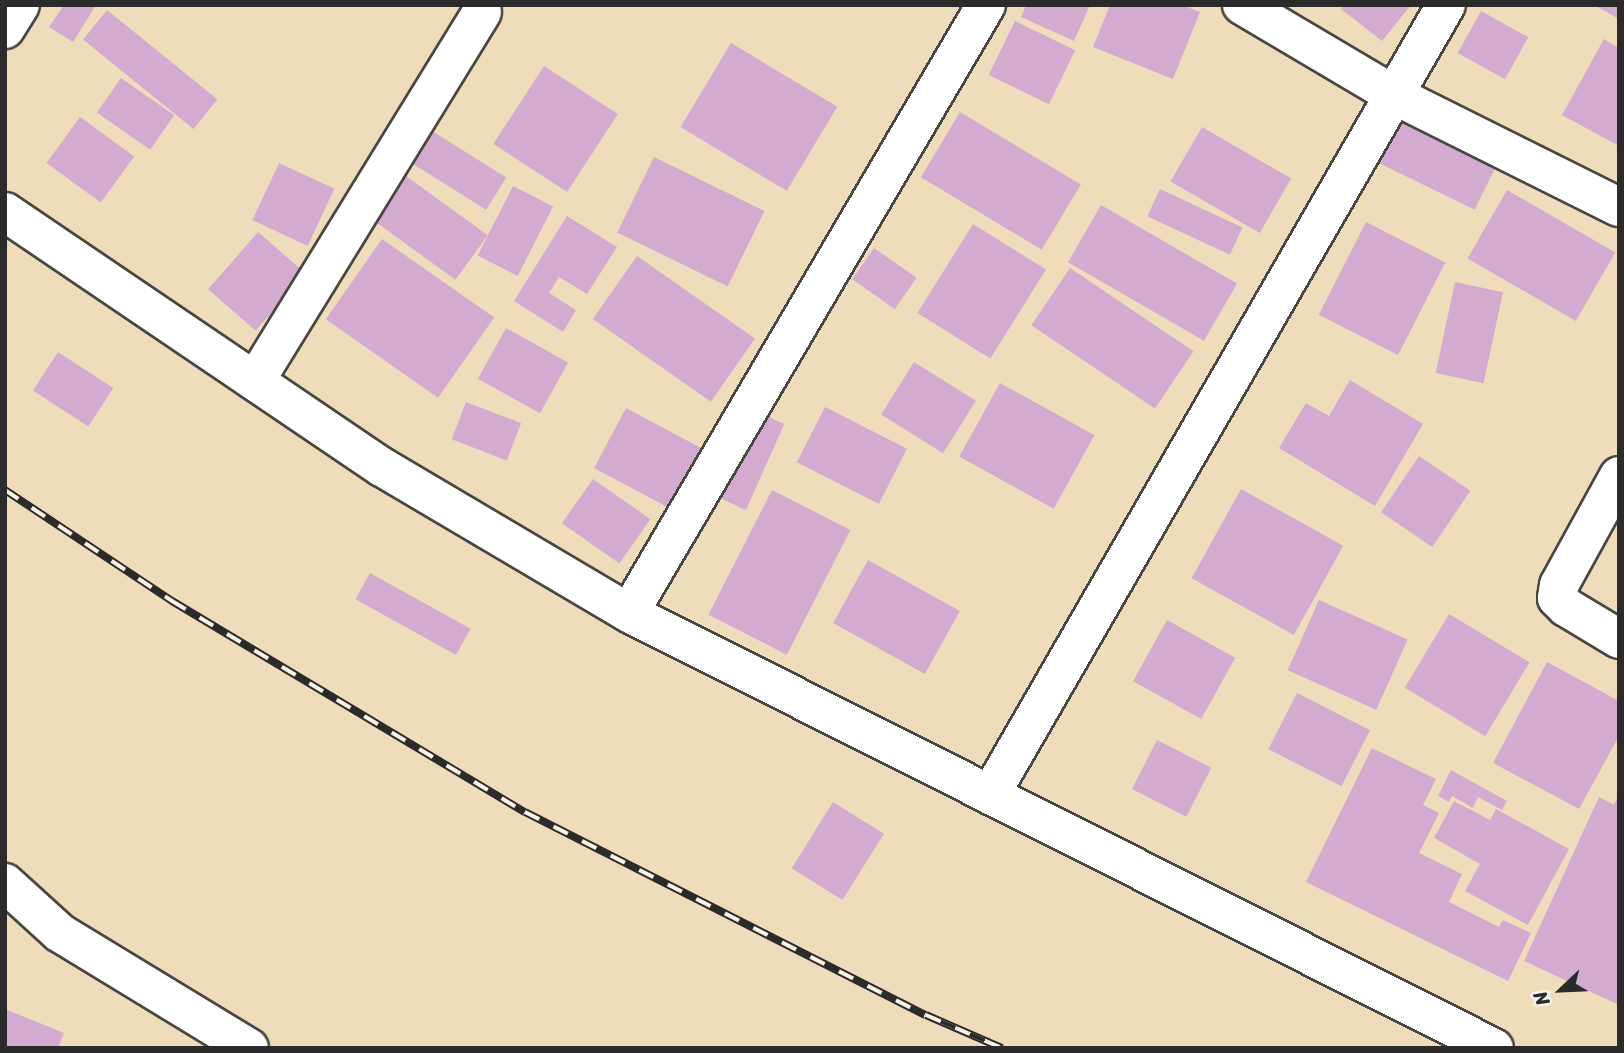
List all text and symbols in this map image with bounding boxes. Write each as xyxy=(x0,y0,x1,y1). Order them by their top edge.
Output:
north arrow xyxy=(1526,955,1596,1025)
text: N xyxy=(1523,986,1559,1011)

